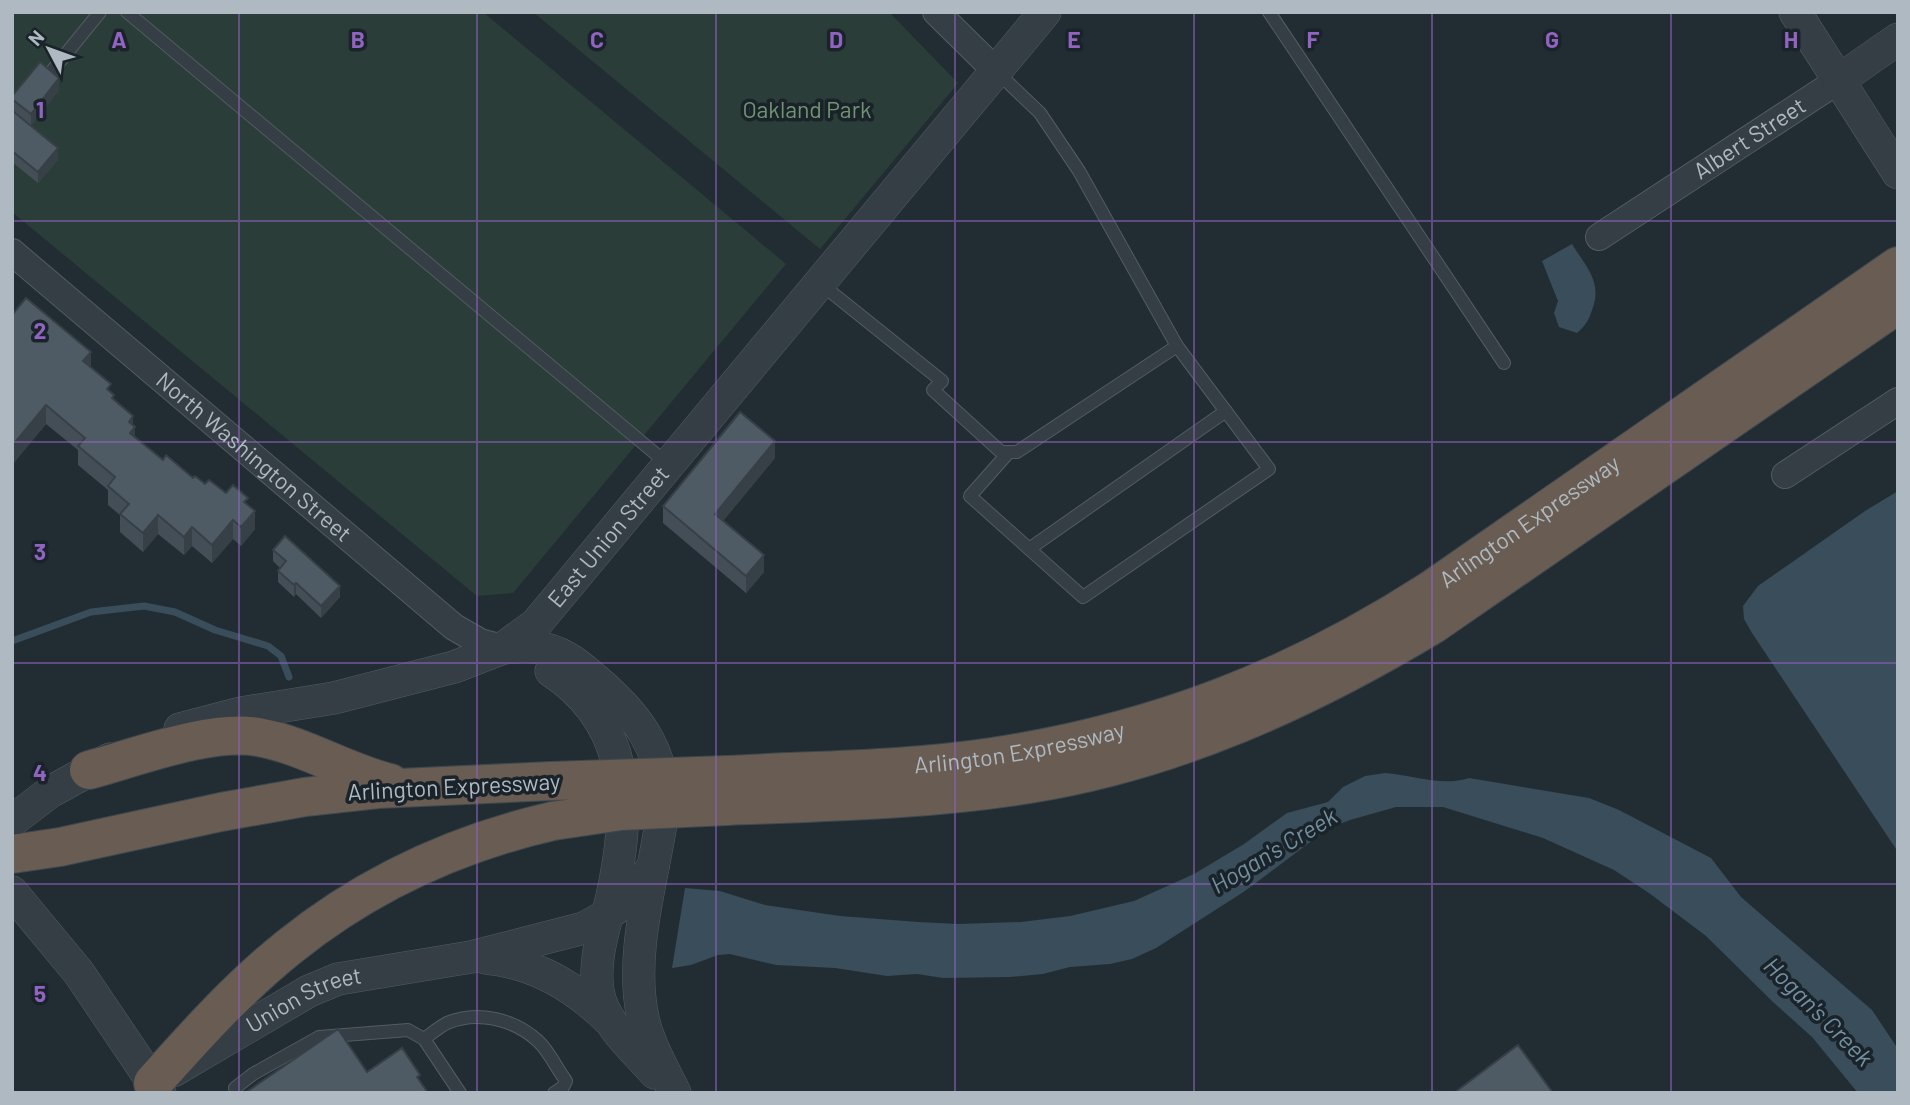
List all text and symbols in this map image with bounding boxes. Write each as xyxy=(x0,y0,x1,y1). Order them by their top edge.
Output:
north arrow xyxy=(14,14,84,84)
text: N xyxy=(23,25,49,50)
text: A xyxy=(111,25,127,53)
text: B xyxy=(351,25,365,53)
text: C xyxy=(590,25,604,53)
text: D xyxy=(829,25,843,53)
text: E xyxy=(1067,25,1081,53)
text: F xyxy=(1307,25,1320,53)
text: G xyxy=(1545,25,1559,53)
text: H xyxy=(1784,25,1798,53)
street label: Albert Street xyxy=(1688,91,1811,185)
text: 1 xyxy=(36,95,44,123)
park label: Oakland Park xyxy=(742,95,872,123)
text: 2 xyxy=(34,316,46,344)
street label: North Washington Street xyxy=(151,366,358,547)
street label: Arlington Expressway xyxy=(1433,448,1625,593)
street label: East Union Street xyxy=(541,460,675,612)
text: 3 xyxy=(34,537,46,565)
street label: Arlington Expressway xyxy=(913,715,1128,779)
text: 4 xyxy=(33,758,47,786)
street label: Arlington Expressway xyxy=(347,766,562,806)
water label: Hogan's Creek xyxy=(1205,801,1342,899)
water label: Hogan's Creek xyxy=(1759,950,1880,1072)
street label: Union Street xyxy=(241,960,363,1038)
text: 5 xyxy=(34,979,46,1007)

